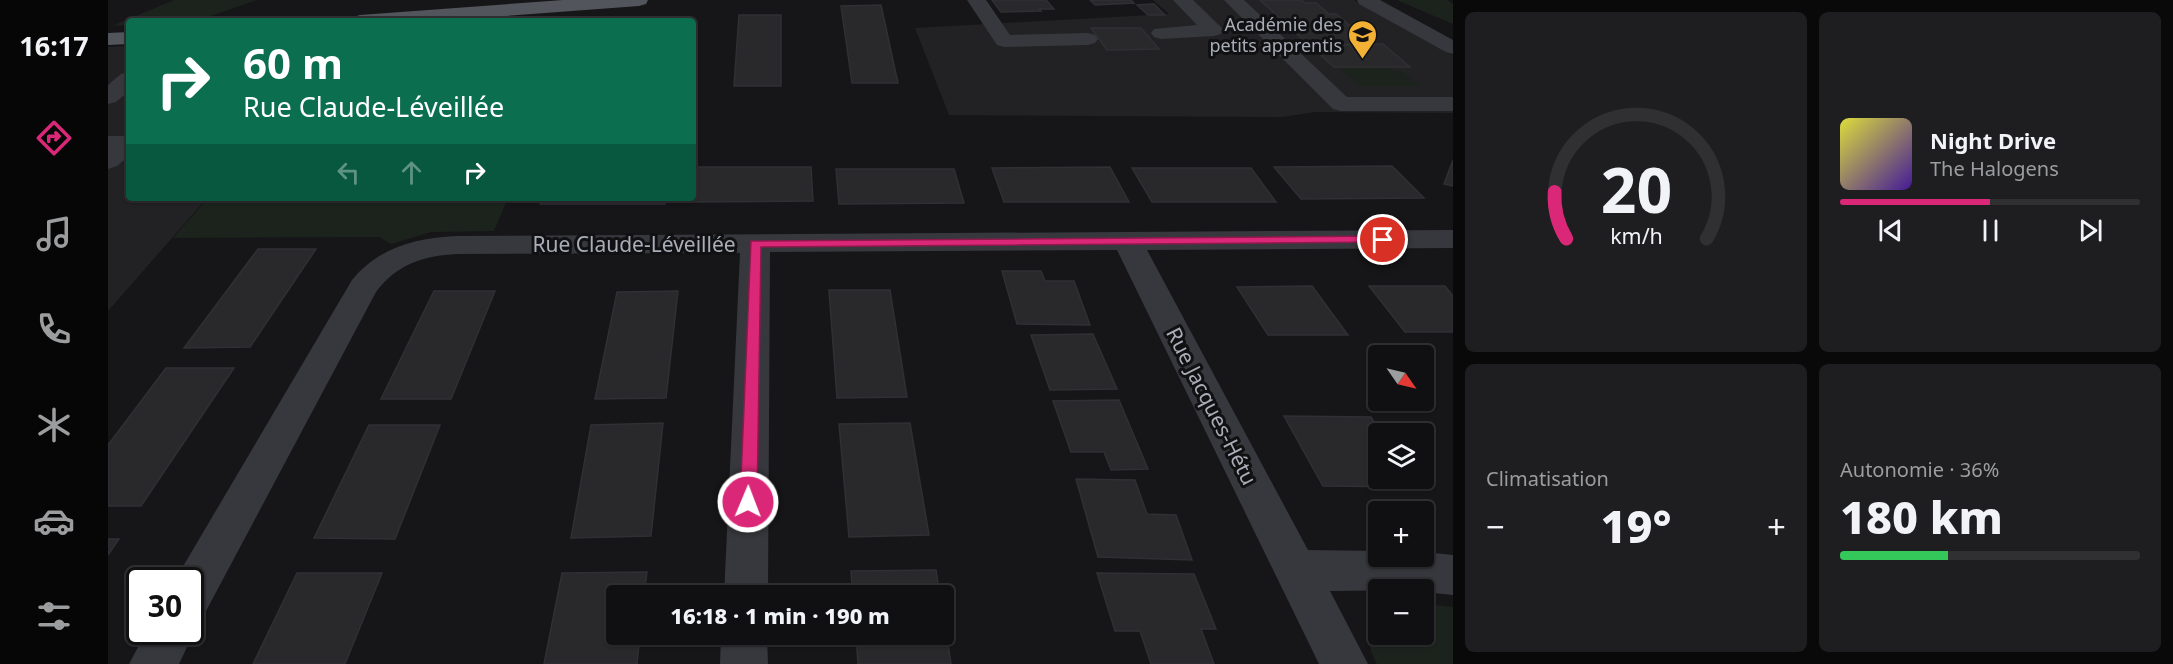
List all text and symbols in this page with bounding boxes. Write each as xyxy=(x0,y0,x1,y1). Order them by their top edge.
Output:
place label: Académie des petits apprentis xyxy=(1209,12,1342,57)
school or university icon: Académie des petits apprentis xyxy=(1347,18,1379,60)
text: 16:17 xyxy=(19,27,89,64)
text: 60 m xyxy=(243,34,343,91)
icon: right xyxy=(144,42,222,120)
text: Rue Claude-Léveillée xyxy=(243,88,504,125)
icon: directions xyxy=(33,117,75,159)
text: Night Drive xyxy=(1930,125,2056,155)
text: 20 xyxy=(1600,146,1672,231)
text: The Halogens xyxy=(1930,155,2059,182)
icon: left xyxy=(332,156,365,189)
icon: ahead xyxy=(395,156,428,189)
icon: right xyxy=(458,156,491,189)
icon: music xyxy=(33,213,75,255)
pin xyxy=(1357,214,1408,265)
icon: previous xyxy=(1874,214,1907,247)
icon: pause xyxy=(1974,214,2007,247)
icon: next xyxy=(2074,214,2107,247)
text: km/h xyxy=(1610,222,1662,251)
icon: arrive xyxy=(1366,223,1399,256)
street label: Rue Claude-Léveillée xyxy=(532,230,736,258)
icon: phone xyxy=(33,308,75,350)
street label: Rue Jacques-Hétu xyxy=(1160,322,1264,490)
north arrow xyxy=(1368,345,1434,411)
map controls xyxy=(1368,345,1434,645)
icon: climate xyxy=(33,404,75,446)
button: layers xyxy=(1368,423,1434,489)
text: Autonomie · 36% xyxy=(1840,456,1999,483)
text: Climatisation xyxy=(1486,465,1609,492)
position arrow xyxy=(716,470,780,534)
text: 180 km xyxy=(1840,486,2003,547)
text: 19° xyxy=(1600,495,1672,556)
icon: car xyxy=(33,500,75,542)
button: + xyxy=(1368,501,1434,567)
text: − xyxy=(1486,504,1505,549)
text: + xyxy=(1767,504,1786,549)
speed limit sign: 30 xyxy=(126,567,204,645)
button: − xyxy=(1368,579,1434,645)
icon: filters xyxy=(33,595,75,637)
text: 16:18 · 1 min · 190 m xyxy=(670,600,890,630)

